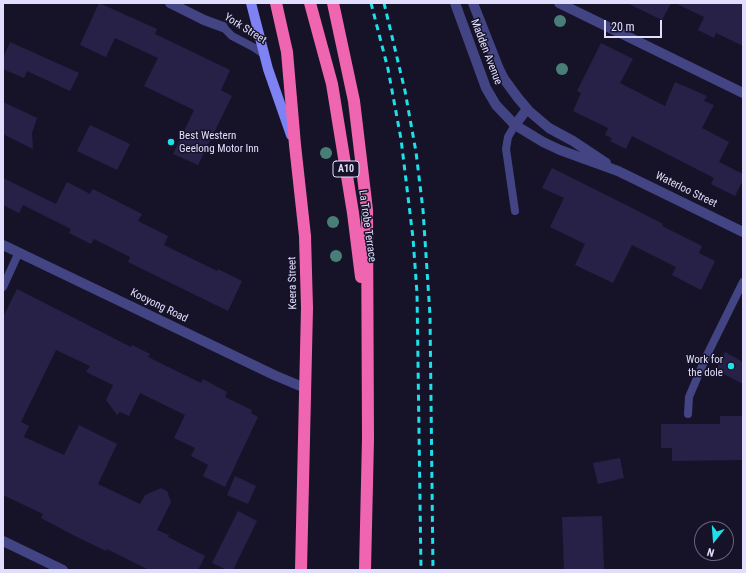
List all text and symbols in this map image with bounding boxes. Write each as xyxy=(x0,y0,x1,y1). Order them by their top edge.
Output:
street label: York Street xyxy=(221,11,269,47)
scale bar xyxy=(606,12,664,38)
street label: Madden Avenue xyxy=(467,17,505,87)
text: 20 m xyxy=(611,20,635,34)
place label: Best Western Geelong Motor Inn xyxy=(179,129,259,155)
marker: Best Western Geelong Motor Inn xyxy=(166,137,176,147)
road number: A10 xyxy=(333,161,359,177)
street label: Waterloo Street xyxy=(653,169,719,211)
street label: La Trobe Terrace xyxy=(355,189,379,263)
street label: Keera Street xyxy=(286,256,300,310)
street label: Kooyong Road xyxy=(128,286,190,326)
place label: Work for the dole xyxy=(686,353,723,379)
marker: Work for the dole xyxy=(726,361,736,371)
north arrow xyxy=(694,521,734,561)
text: N xyxy=(706,545,716,559)

